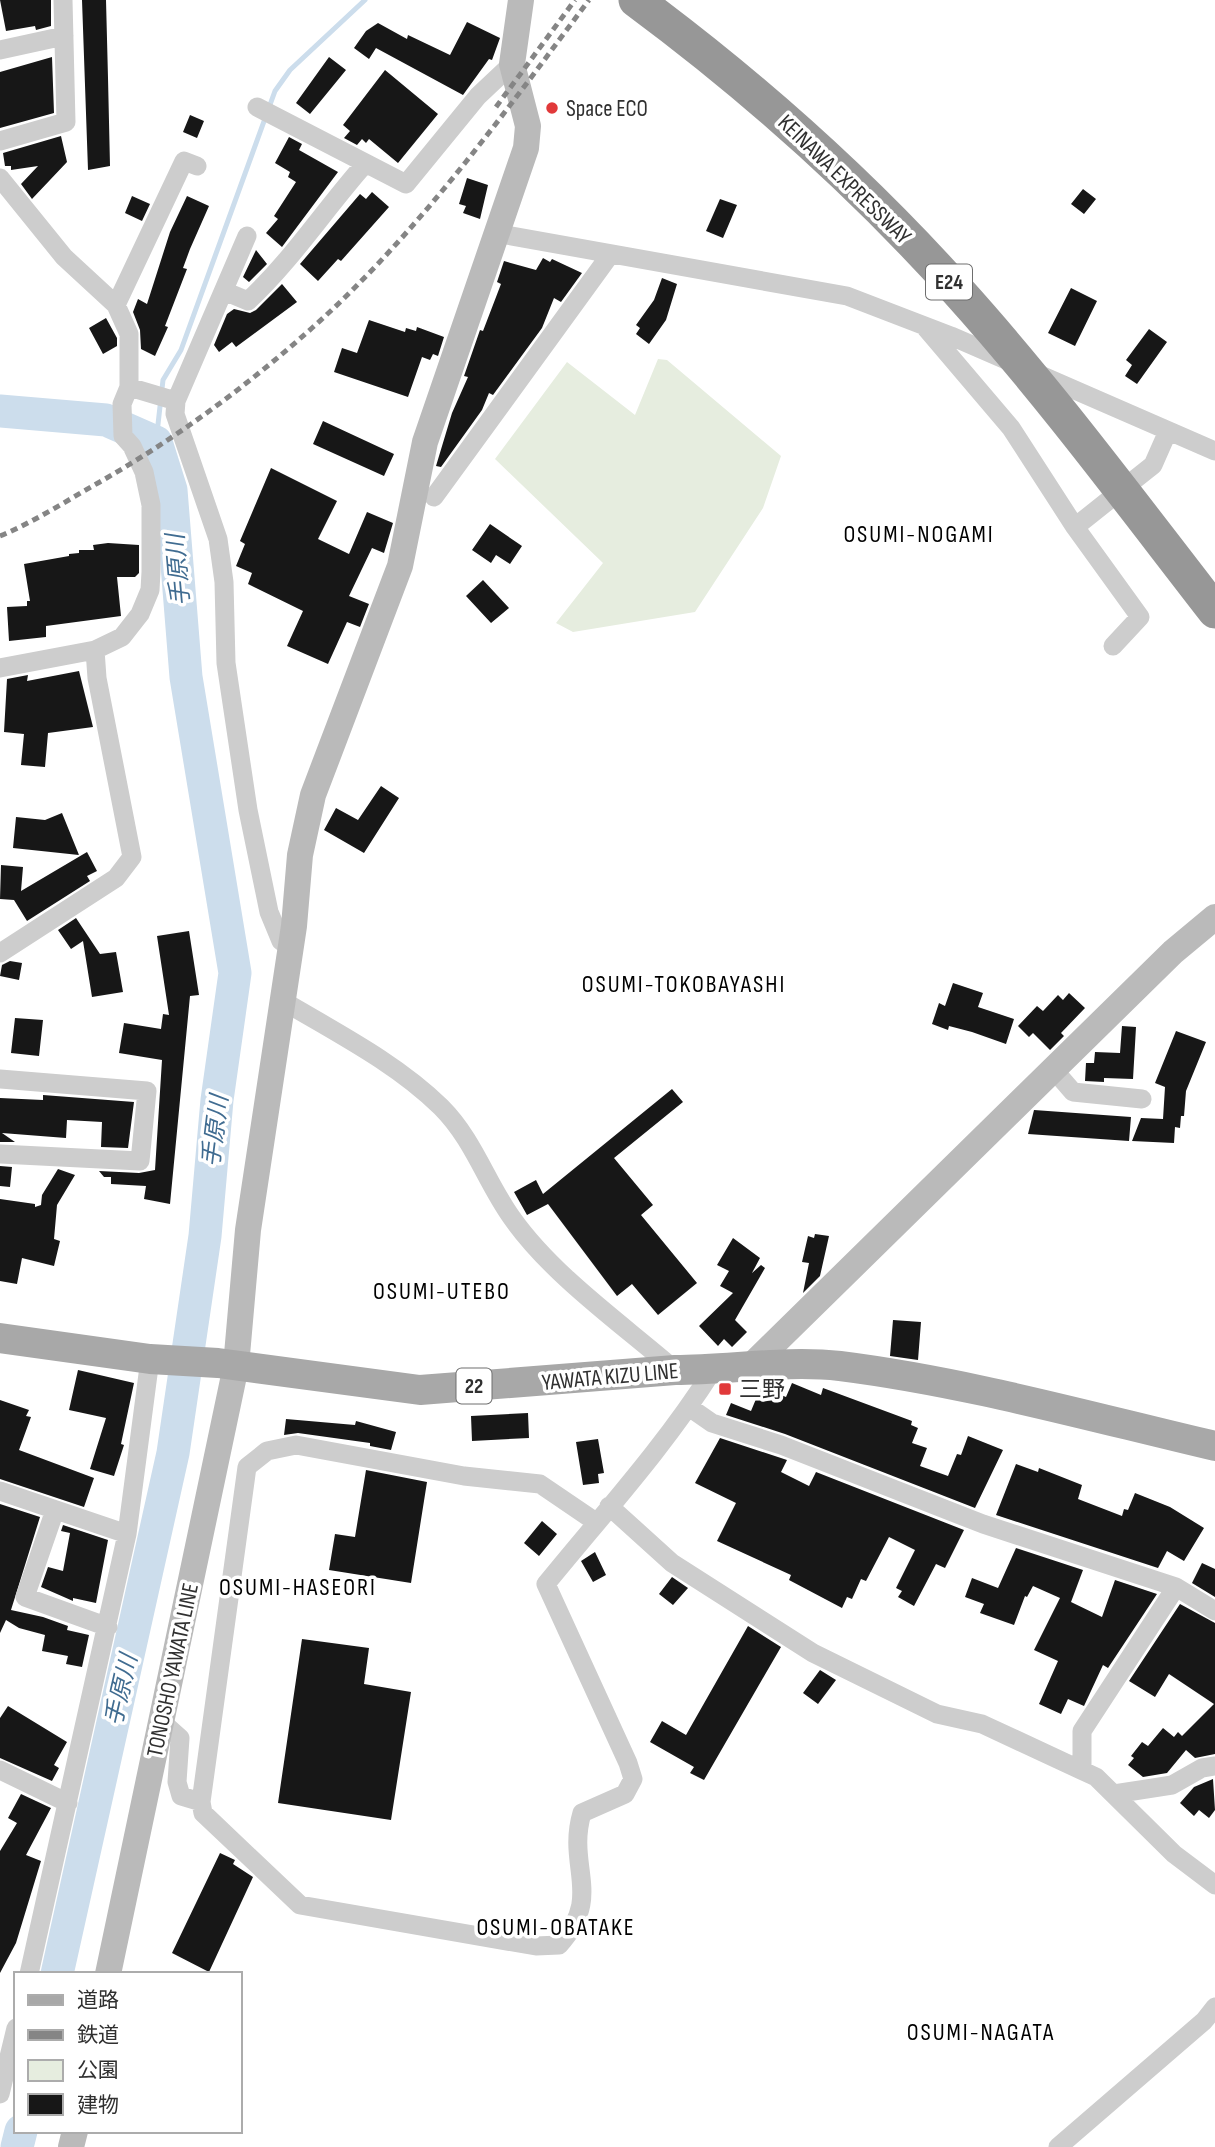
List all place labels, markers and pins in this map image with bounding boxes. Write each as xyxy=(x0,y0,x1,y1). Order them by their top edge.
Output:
place label: Space ECO xyxy=(566,95,648,123)
marker: Space ECO xyxy=(544,100,560,116)
place label: 三野 xyxy=(739,1376,785,1404)
marker: 三野 xyxy=(717,1381,733,1397)

